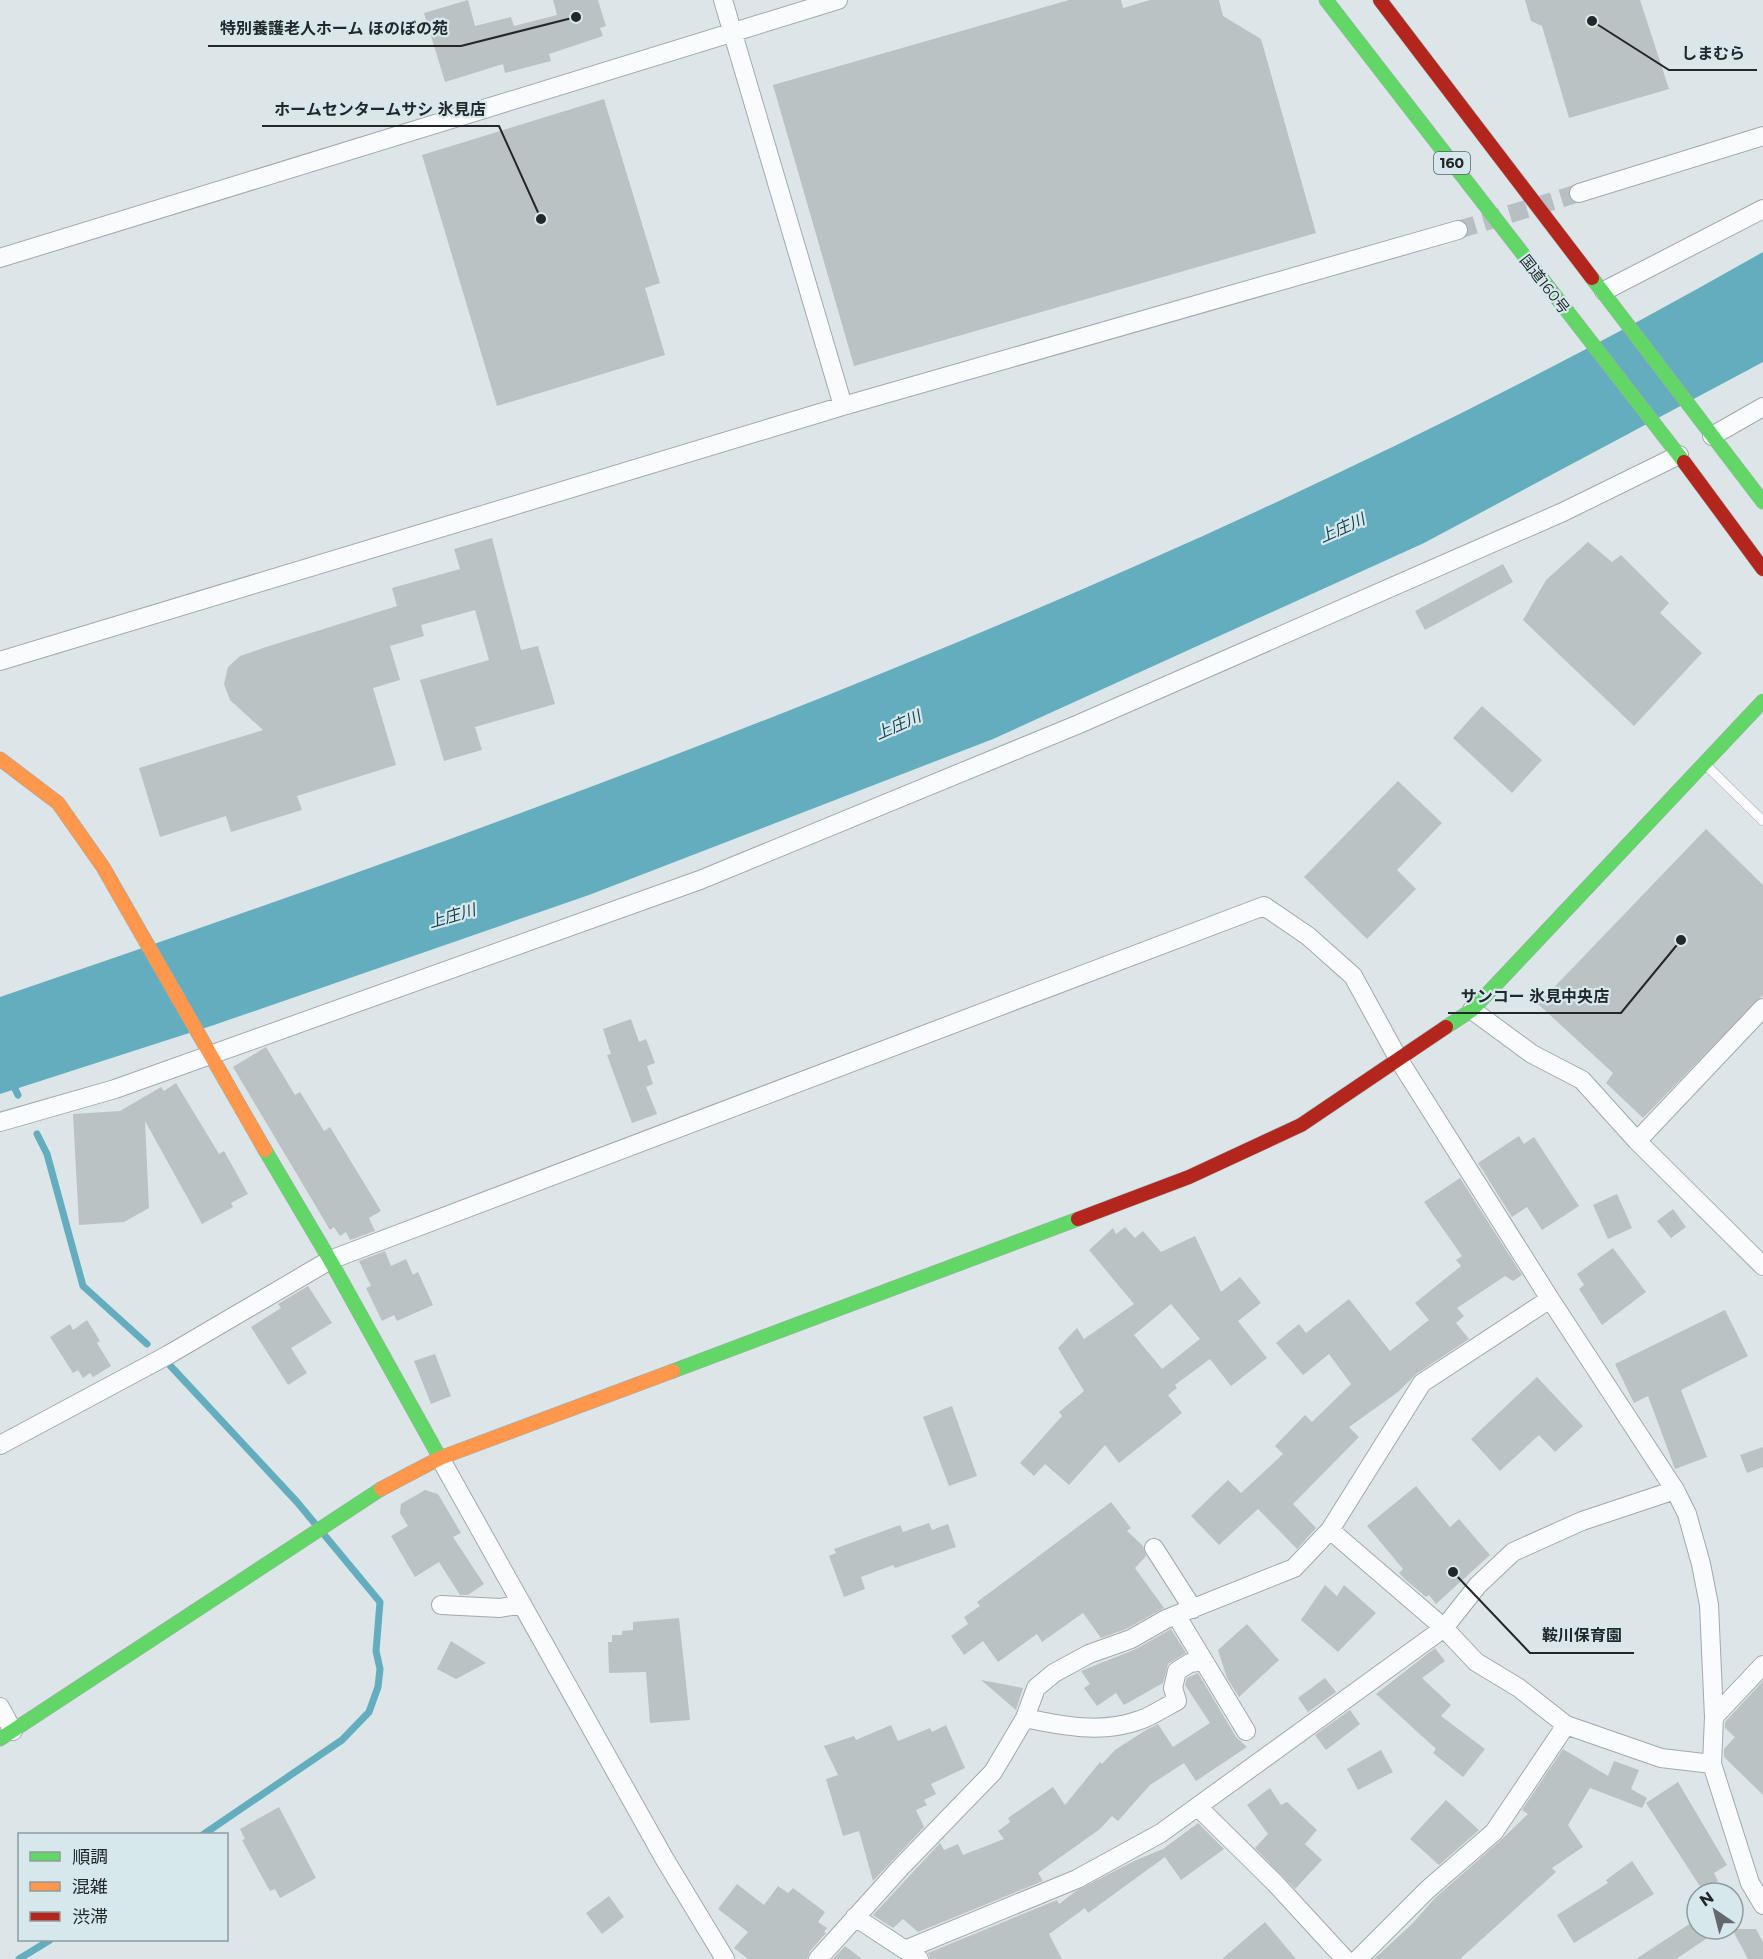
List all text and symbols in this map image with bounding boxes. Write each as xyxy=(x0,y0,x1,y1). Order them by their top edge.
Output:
callout: 特別養護老人ホーム ほのぼの苑 xyxy=(208,12,461,46)
text: 特別養護老人ホーム ほのぼの苑 xyxy=(220,19,448,38)
callout: しまむら xyxy=(1669,36,1757,70)
text: しまむら xyxy=(1681,44,1745,63)
callout: ホームセンタームサシ 氷見店 xyxy=(262,92,499,126)
text: ホームセンタームサシ 氷見店 xyxy=(274,100,486,119)
road number: 160 xyxy=(1434,152,1470,174)
street label: 国道160号 xyxy=(1516,251,1574,317)
water label: 上庄川 xyxy=(1316,509,1370,546)
water label: 上庄川 xyxy=(872,706,926,743)
water label: 上庄川 xyxy=(426,900,480,932)
callout: サンコー 氷見中央店 xyxy=(1448,979,1621,1013)
text: サンコー 氷見中央店 xyxy=(1461,987,1609,1006)
callout: 鞍川保育園 xyxy=(1530,1619,1634,1653)
text: 鞍川保育園 xyxy=(1542,1626,1622,1645)
legend xyxy=(18,1833,228,1941)
text: 順調 xyxy=(72,1846,108,1868)
text: 混雑 xyxy=(72,1876,108,1898)
north arrow xyxy=(1685,1881,1745,1941)
text: N xyxy=(1696,1888,1717,1911)
text: 渋滞 xyxy=(72,1906,108,1928)

